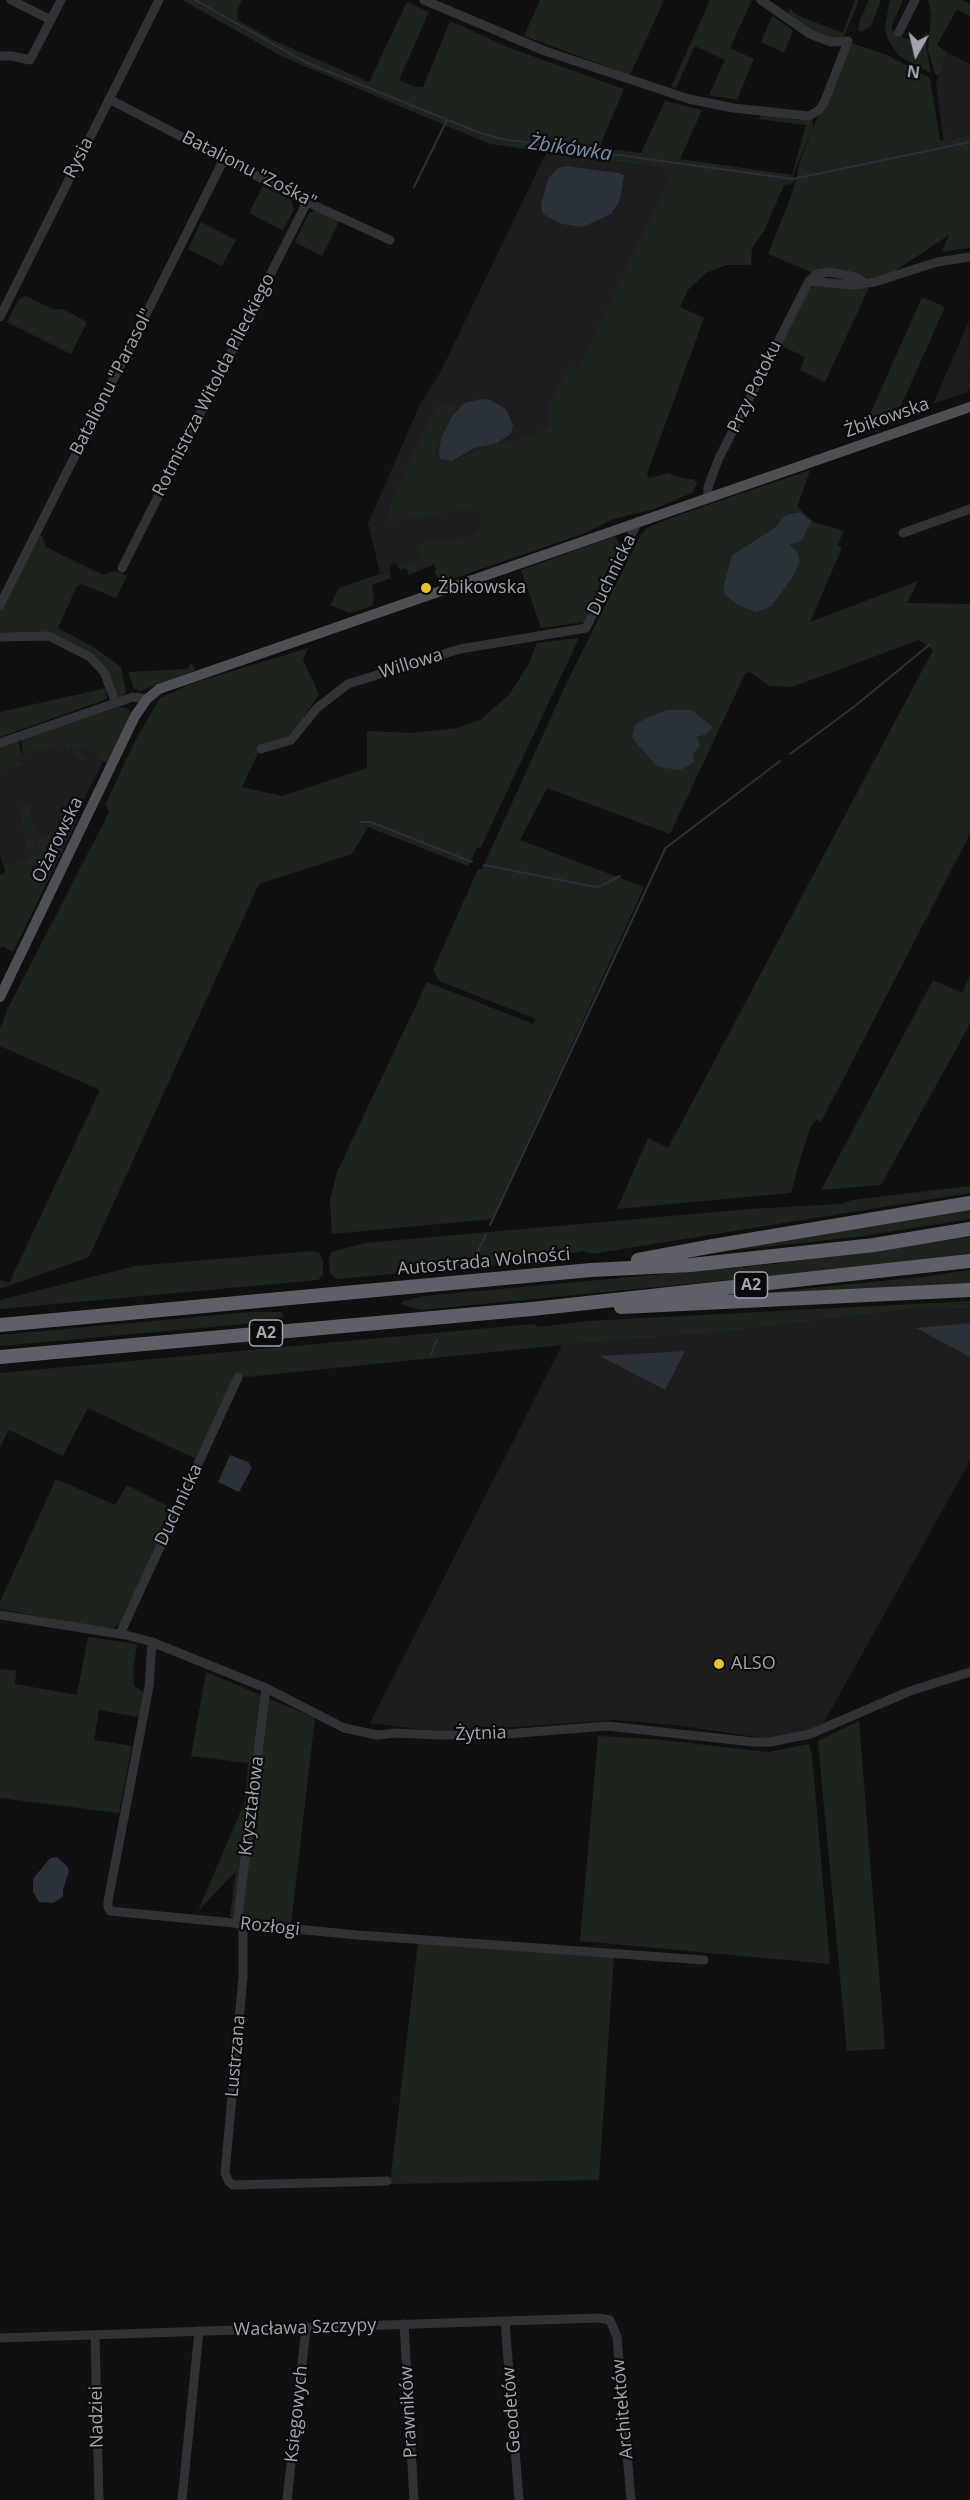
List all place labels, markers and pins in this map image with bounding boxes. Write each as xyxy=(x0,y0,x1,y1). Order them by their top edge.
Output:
place label: Żbikowska xyxy=(438,577,526,599)
marker: Żbikowska xyxy=(419,581,433,595)
place label: ALSO xyxy=(731,1653,776,1675)
marker: ALSO xyxy=(712,1657,726,1671)

